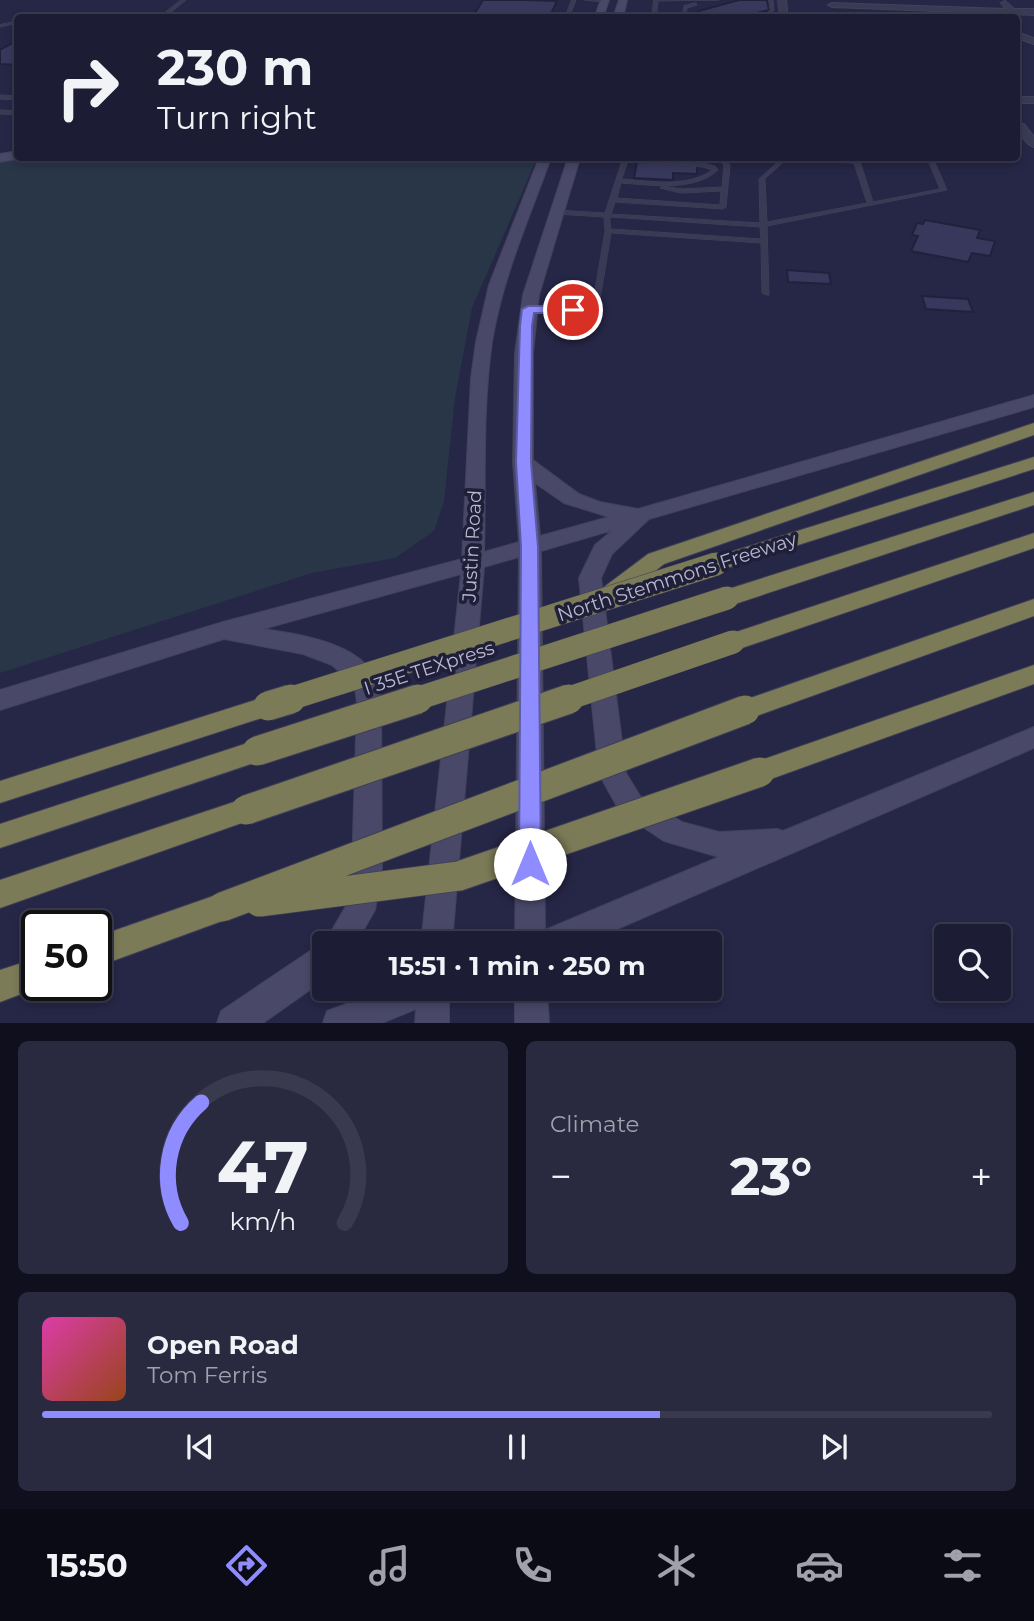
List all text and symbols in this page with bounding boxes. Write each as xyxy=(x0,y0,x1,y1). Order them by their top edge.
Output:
text: 230 m xyxy=(157,38,313,97)
icon: right xyxy=(42,42,133,133)
text: Turn right xyxy=(157,98,317,137)
pin xyxy=(543,280,603,340)
icon: arrive xyxy=(554,291,592,329)
street label: Justin Road xyxy=(458,490,486,603)
street label: North Stemmons Freeway xyxy=(555,527,800,627)
street label: I 35E TEXpress xyxy=(361,636,497,700)
position arrow xyxy=(493,827,567,901)
speed limit sign: 50 xyxy=(21,910,112,1001)
map controls xyxy=(934,924,1011,1001)
button: search xyxy=(934,924,1011,1001)
text: 15:51 · 1 min · 250 m xyxy=(389,950,645,982)
text: Climate xyxy=(550,1110,639,1138)
text: 47 xyxy=(217,1124,309,1212)
text: 23° xyxy=(730,1145,812,1208)
text: − xyxy=(550,1153,572,1200)
text: + xyxy=(970,1153,992,1200)
text: km/h xyxy=(230,1206,296,1236)
text: Open Road xyxy=(147,1329,299,1361)
text: Tom Ferris xyxy=(147,1361,267,1389)
icon: previous xyxy=(181,1428,219,1466)
icon: pause xyxy=(498,1428,536,1466)
icon: next xyxy=(815,1428,853,1466)
icon: directions xyxy=(222,1541,271,1590)
icon: music xyxy=(365,1541,414,1590)
icon: phone xyxy=(508,1541,557,1590)
icon: climate xyxy=(652,1541,701,1590)
icon: car xyxy=(795,1541,844,1590)
icon: filters xyxy=(938,1541,987,1590)
text: 15:50 xyxy=(47,1546,128,1585)

